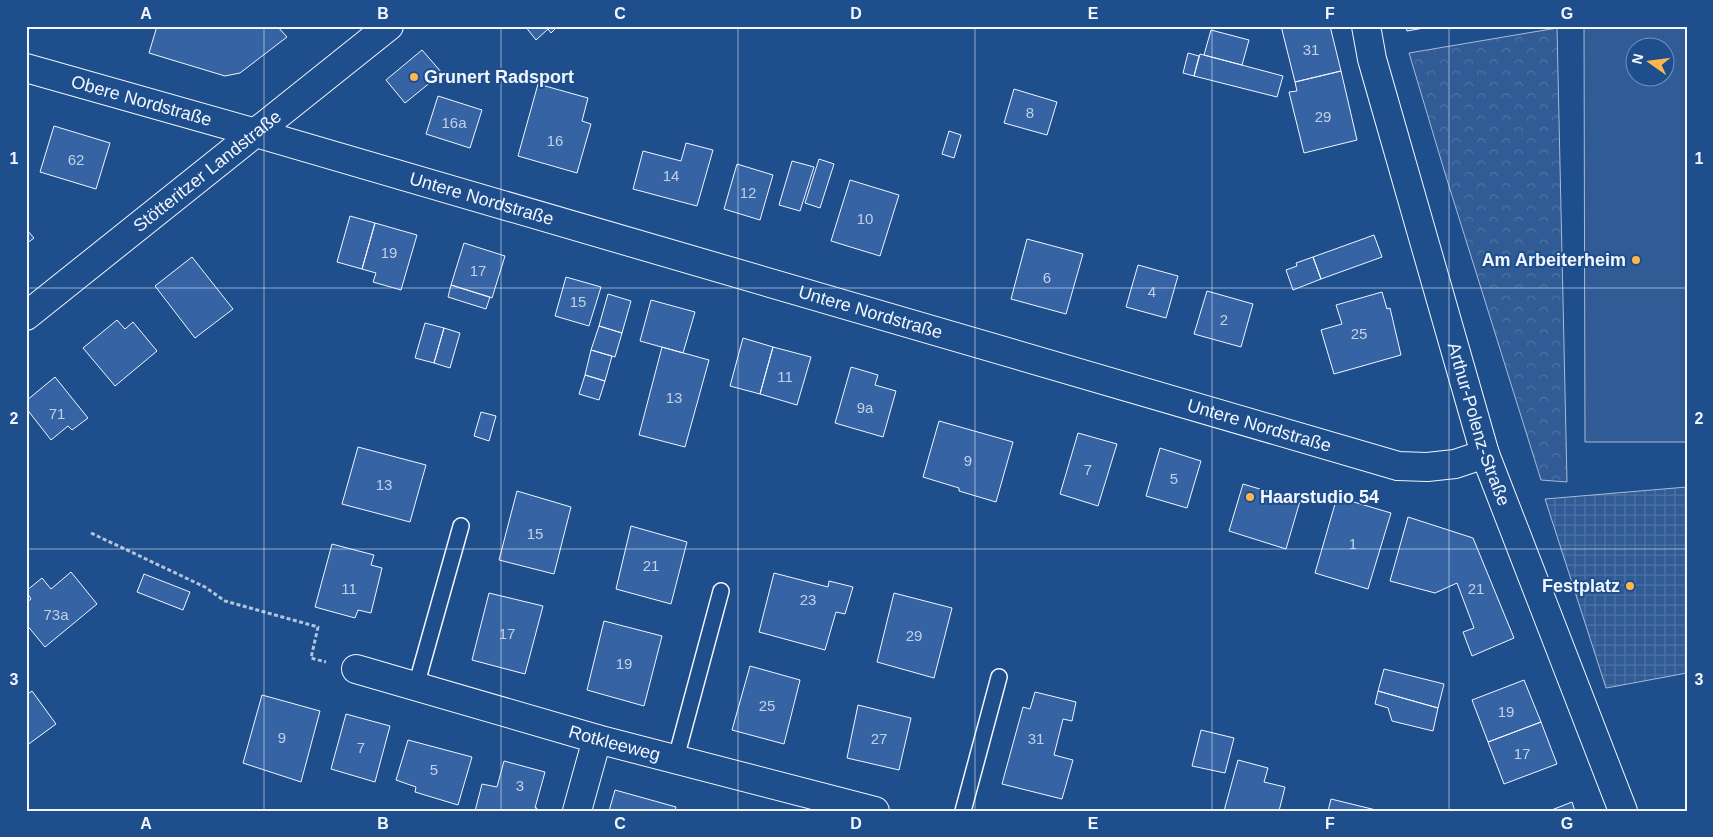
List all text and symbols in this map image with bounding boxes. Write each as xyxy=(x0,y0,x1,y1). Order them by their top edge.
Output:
text: A xyxy=(140,5,152,22)
text: B xyxy=(377,5,389,22)
text: C xyxy=(614,5,626,22)
text: D xyxy=(850,5,862,22)
text: E xyxy=(1088,5,1099,22)
text: F xyxy=(1325,5,1335,22)
text: G xyxy=(1561,5,1573,22)
north arrow xyxy=(1626,38,1676,88)
house number: 31 xyxy=(1303,41,1319,58)
text: N xyxy=(1628,52,1646,66)
place label: Grunert Radsport xyxy=(424,67,574,87)
street label: Obere Nordstraße xyxy=(69,71,214,130)
marker: Grunert Radsport xyxy=(408,71,420,83)
house number: 8 xyxy=(1026,104,1034,121)
street label: Stötteritzer Landstraße xyxy=(129,106,285,236)
house number: 29 xyxy=(1315,108,1331,125)
house number: 16a xyxy=(441,114,467,131)
house number: 16 xyxy=(547,132,563,149)
text: 1 xyxy=(10,150,19,167)
text: 1 xyxy=(1695,150,1704,167)
house number: 62 xyxy=(68,151,84,168)
house number: 14 xyxy=(663,167,679,184)
street label: Untere Nordstraße xyxy=(407,168,556,229)
house number: 12 xyxy=(740,184,756,201)
house number: 10 xyxy=(857,210,873,227)
house number: 19 xyxy=(381,244,397,261)
place label: Am Arbeiterheim xyxy=(1482,250,1626,270)
marker: Am Arbeiterheim xyxy=(1630,254,1642,266)
house number: 17 xyxy=(470,262,486,279)
house number: 6 xyxy=(1043,269,1051,286)
street label: Untere Nordstraße xyxy=(796,282,945,343)
house number: 4 xyxy=(1148,283,1156,300)
house number: 15 xyxy=(570,293,586,310)
house number: 2 xyxy=(1220,311,1228,328)
house number: 25 xyxy=(1351,325,1367,342)
street label: Arthur-Polenz-Straße xyxy=(1444,340,1514,509)
house number: 11 xyxy=(777,368,793,385)
house number: 13 xyxy=(666,389,682,406)
street label: Untere Nordstraße xyxy=(1185,395,1334,456)
house number: 9a xyxy=(857,399,874,416)
house number: 71 xyxy=(49,405,65,422)
text: 2 xyxy=(10,410,19,427)
text: 2 xyxy=(1695,410,1704,427)
house number: 9 xyxy=(964,452,972,469)
house number: 7 xyxy=(1084,461,1092,478)
house number: 5 xyxy=(1170,470,1178,487)
house number: 13 xyxy=(376,476,392,493)
place label: Haarstudio 54 xyxy=(1260,487,1379,507)
marker: Haarstudio 54 xyxy=(1244,491,1256,503)
house number: 15 xyxy=(527,525,543,542)
house number: 1 xyxy=(1349,535,1357,552)
house number: 21 xyxy=(643,557,659,574)
place label: Festplatz xyxy=(1542,576,1620,596)
house number: 11 xyxy=(341,580,357,597)
house number: 21 xyxy=(1468,580,1484,597)
marker: Festplatz xyxy=(1624,580,1636,592)
house number: 23 xyxy=(800,591,816,608)
house number: 73a xyxy=(43,606,69,623)
house number: 17 xyxy=(499,625,515,642)
house number: 29 xyxy=(906,627,922,644)
house number: 19 xyxy=(616,655,632,672)
text: 3 xyxy=(10,671,19,688)
text: 3 xyxy=(1695,671,1704,688)
house number: 25 xyxy=(759,697,775,714)
house number: 19 xyxy=(1498,703,1514,720)
street label: Rotkleeweg xyxy=(566,721,663,765)
house number: 9 xyxy=(278,729,286,746)
house number: 27 xyxy=(871,730,887,747)
house number: 31 xyxy=(1028,730,1044,747)
house number: 7 xyxy=(357,739,365,756)
house number: 17 xyxy=(1514,745,1530,762)
house number: 5 xyxy=(430,761,438,778)
house number: 3 xyxy=(516,777,524,794)
text: A xyxy=(140,815,152,832)
text: B xyxy=(377,815,389,832)
text: C xyxy=(614,815,626,832)
text: D xyxy=(850,815,862,832)
text: E xyxy=(1088,815,1099,832)
text: F xyxy=(1325,815,1335,832)
text: G xyxy=(1561,815,1573,832)

